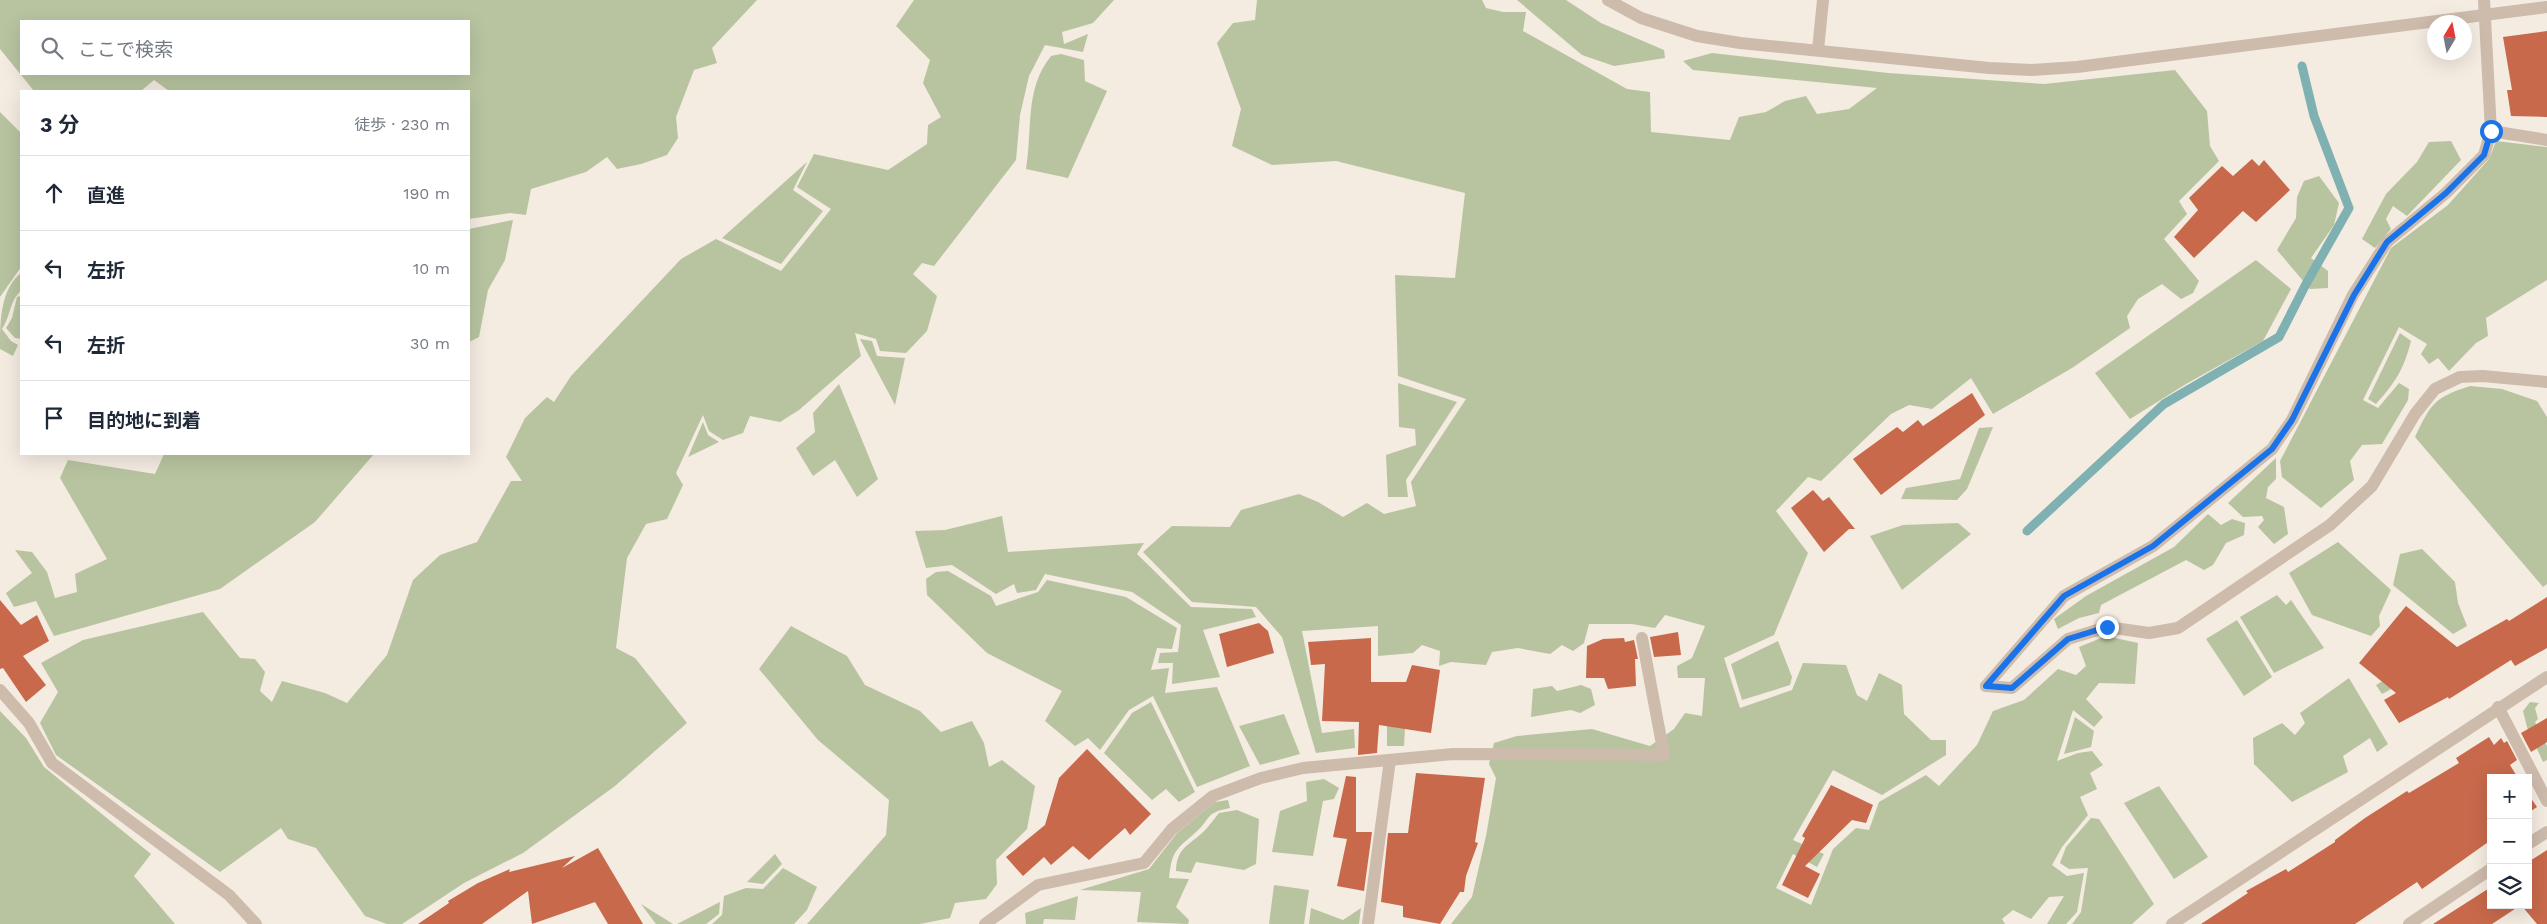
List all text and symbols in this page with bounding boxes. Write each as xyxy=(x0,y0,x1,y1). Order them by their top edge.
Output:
north arrow xyxy=(2427,15,2472,60)
search box xyxy=(20,20,470,75)
icon: search xyxy=(38,34,66,62)
text: ここで検索 xyxy=(78,38,173,61)
text: 3 分 xyxy=(40,112,79,137)
text: 徒歩 · 230 m xyxy=(354,115,450,134)
route start xyxy=(2480,120,2503,143)
icon: ahead xyxy=(40,179,68,207)
text: 直進 xyxy=(87,184,125,207)
text: 190 m xyxy=(403,184,450,203)
icon: left xyxy=(40,254,68,282)
text: 左折 xyxy=(87,259,125,282)
text: 10 m xyxy=(413,259,450,278)
icon: left xyxy=(40,329,68,357)
text: 左折 xyxy=(87,334,125,357)
text: 30 m xyxy=(410,334,450,353)
icon: arrive xyxy=(40,404,68,432)
text: 目的地に到着 xyxy=(87,409,201,432)
route end xyxy=(2096,616,2119,639)
map controls xyxy=(2487,774,2532,909)
button: + xyxy=(2487,774,2532,819)
button: − xyxy=(2487,819,2532,864)
button: layers xyxy=(2487,864,2532,909)

